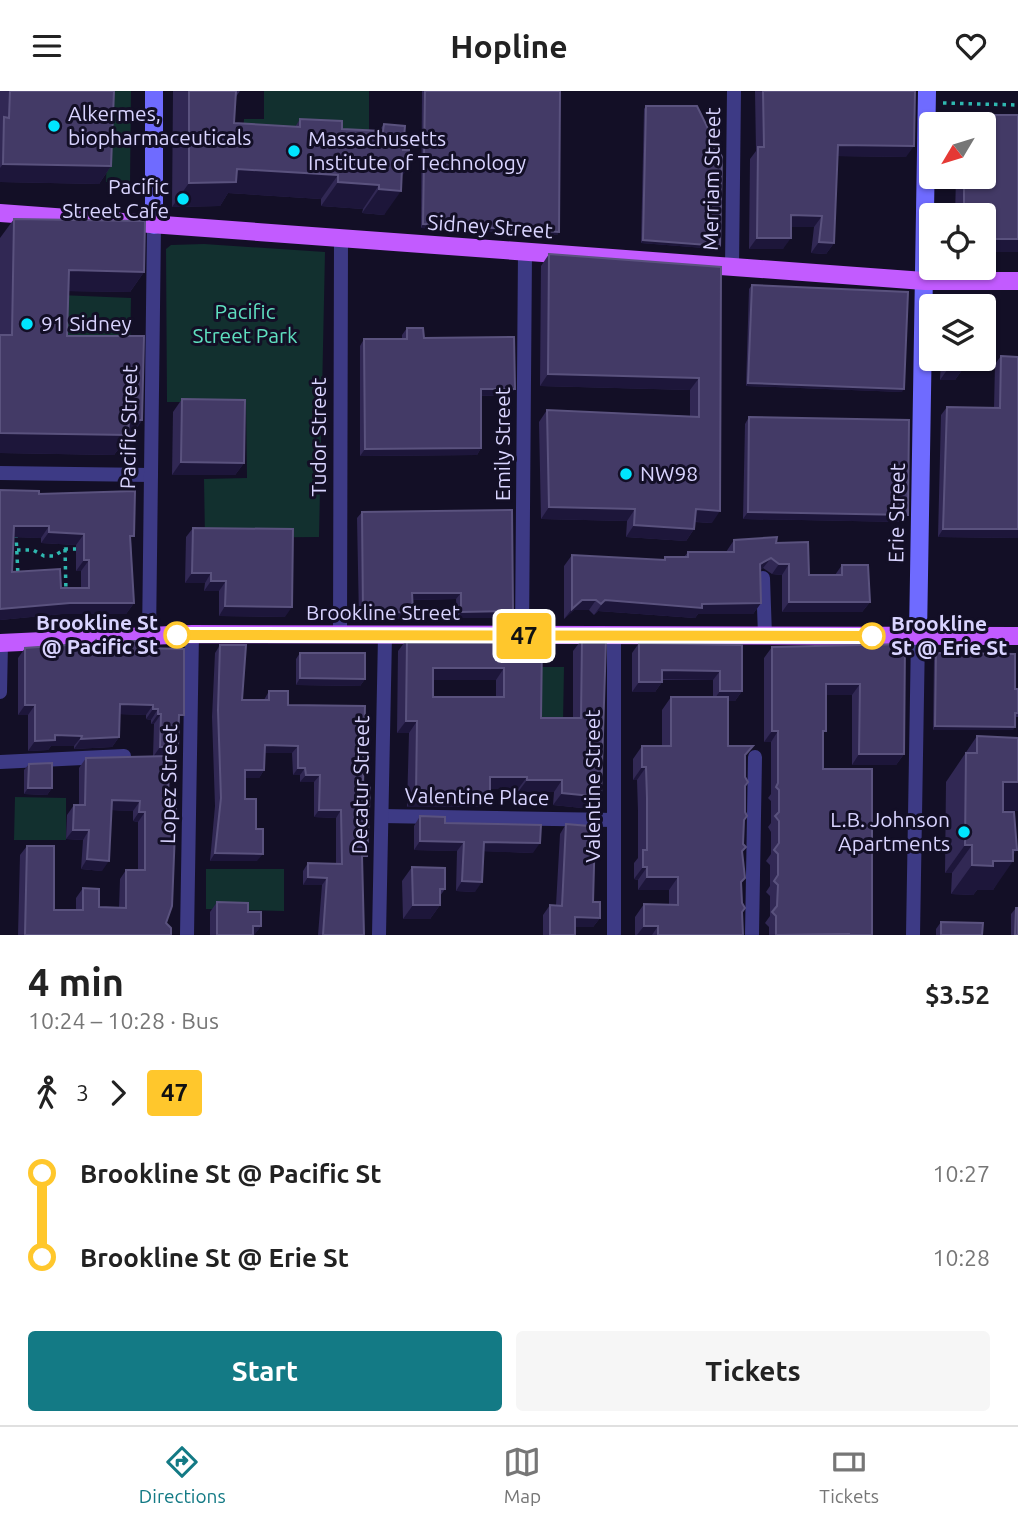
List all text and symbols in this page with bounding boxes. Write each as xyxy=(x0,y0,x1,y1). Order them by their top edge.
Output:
icon: menu xyxy=(28,27,66,65)
icon: heart xyxy=(952,27,990,65)
text: Hopline xyxy=(450,28,568,64)
place label: Alkermes, biopharmaceuticals xyxy=(68,101,251,149)
street label: Merriam Street xyxy=(698,107,724,251)
north arrow xyxy=(919,112,996,189)
map controls xyxy=(919,112,996,371)
marker: Alkermes, biopharmaceuticals xyxy=(46,118,62,134)
place label: Massachusetts Institute of Technology xyxy=(308,126,526,174)
marker: Massachusetts Institute of Technology xyxy=(286,143,302,159)
place label: Pacific Street Cafe xyxy=(62,174,169,222)
marker: Pacific Street Cafe xyxy=(175,191,191,207)
button: locate xyxy=(919,203,996,280)
street label: Sidney Street xyxy=(427,210,554,242)
button: layers xyxy=(919,294,996,371)
park label: Pacific Street Park xyxy=(192,299,298,347)
place label: 91 Sidney xyxy=(41,311,132,335)
marker: 91 Sidney xyxy=(19,316,35,332)
street label: Pacific Street xyxy=(115,365,141,489)
street label: Tudor Street xyxy=(306,377,330,497)
street label: Emily Street xyxy=(490,387,514,501)
place label: NW98 xyxy=(640,461,698,485)
street label: Erie Street xyxy=(883,463,909,563)
marker: NW98 xyxy=(618,466,634,482)
street label: Brookline Street xyxy=(306,600,460,624)
place label: Brookline St @ Pacific St xyxy=(36,610,158,658)
place label: Brookline St @ Erie St xyxy=(891,611,1007,659)
line badge: 47 xyxy=(492,613,556,659)
marker: Brookline St @ Pacific St xyxy=(164,622,190,648)
text: 47 xyxy=(510,622,538,649)
marker: Brookline St @ Erie St xyxy=(859,623,885,649)
street label: Valentine Street xyxy=(580,709,604,863)
street label: Decatur Street xyxy=(347,716,373,854)
street label: Lopez Street xyxy=(155,724,181,844)
street label: Valentine Place xyxy=(404,783,550,809)
place label: L.B. Johnson Apartments xyxy=(830,807,950,855)
marker: L.B. Johnson Apartments xyxy=(956,824,972,840)
text: 4 min xyxy=(28,961,124,1003)
text: $3.52 xyxy=(925,980,990,1009)
text: 10:24 – 10:28 · Bus xyxy=(28,1008,219,1033)
icon: walk xyxy=(28,1074,66,1112)
icon: forward xyxy=(99,1074,137,1112)
text: 47 xyxy=(161,1079,188,1106)
text: 3 xyxy=(76,1080,89,1105)
text: Brookline St @ Pacific St xyxy=(80,1159,381,1188)
text: 10:27 xyxy=(932,1161,990,1186)
text: Brookline St @ Erie St xyxy=(80,1243,349,1272)
text: 10:28 xyxy=(932,1245,990,1270)
button: Start xyxy=(28,1331,502,1411)
button: Tickets xyxy=(516,1331,990,1411)
tab: Directions xyxy=(139,1443,226,1507)
tab: Map xyxy=(503,1443,541,1507)
tab: Tickets xyxy=(819,1443,879,1507)

